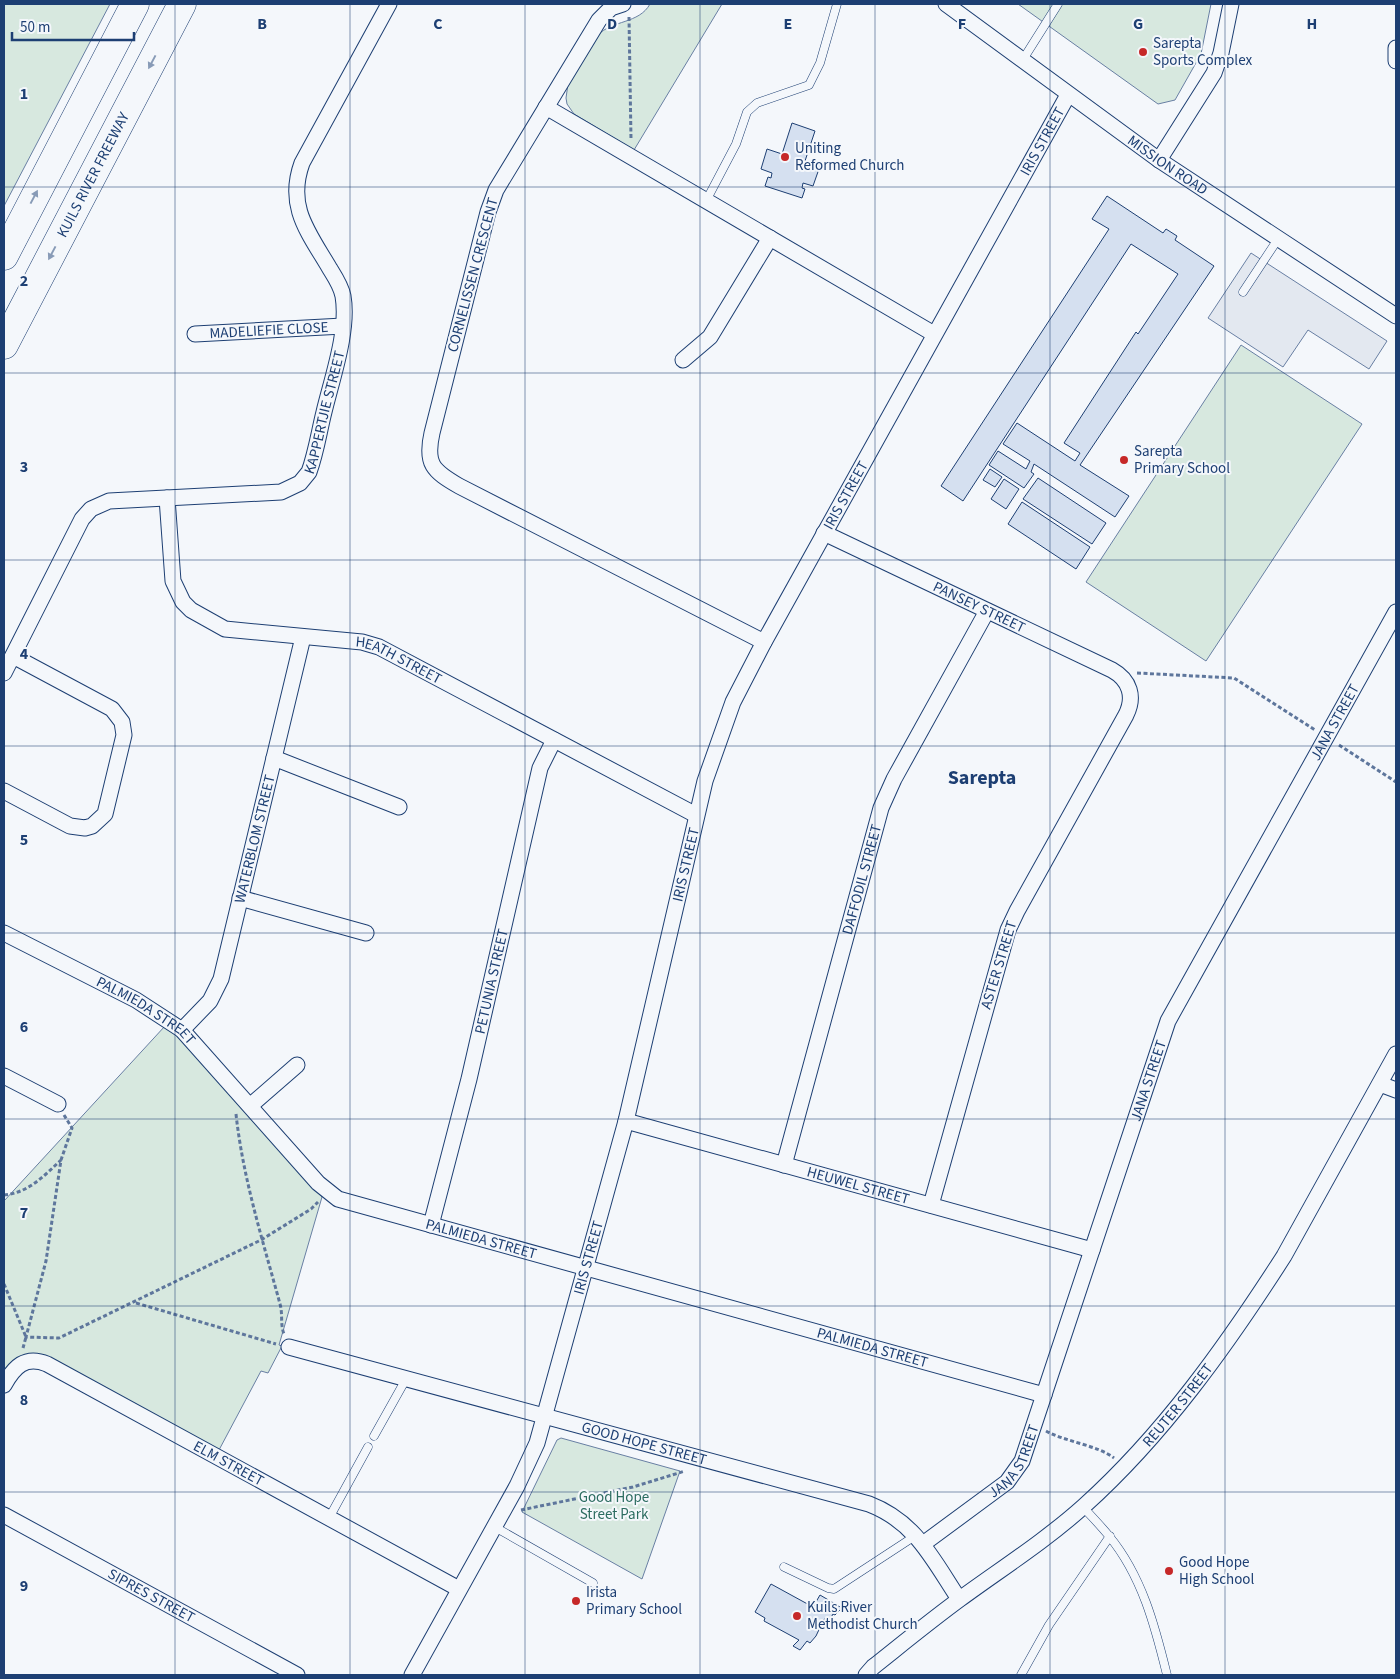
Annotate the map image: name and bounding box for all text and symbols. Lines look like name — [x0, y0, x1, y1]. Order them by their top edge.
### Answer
scale bar — [12, 10, 135, 42]
text: B — [257, 13, 267, 35]
text: C — [433, 13, 443, 35]
text: D — [607, 13, 617, 35]
text: E — [784, 13, 792, 35]
text: F — [958, 13, 966, 35]
text: G — [1133, 13, 1143, 35]
text: H — [1307, 13, 1317, 35]
text: 50 m — [20, 17, 50, 38]
place label: Sarepta Sports Complex — [1153, 33, 1252, 71]
marker: Sarepta Sports Complex — [1137, 46, 1149, 58]
one-way arrow — [147, 56, 156, 69]
text: 1 — [20, 83, 28, 105]
street label: IRIS STREET — [1015, 103, 1070, 179]
street label: KUILS RIVER FREEWAY — [51, 108, 135, 241]
street label: MISSION ROAD — [1123, 130, 1212, 200]
place label: Uniting Reformed Church — [795, 138, 905, 176]
marker: Uniting Reformed Church — [779, 151, 791, 163]
one-way arrow — [30, 190, 38, 204]
street label: CORNELISSEN CRESCENT — [442, 195, 504, 355]
one-way arrow — [48, 246, 56, 260]
text: 2 — [20, 270, 28, 292]
street label: MADELIEFIE CLOSE — [209, 316, 329, 344]
street label: KAPPERTJIE STREET — [299, 349, 350, 477]
place label: Sarepta Primary School — [1134, 441, 1230, 479]
marker: Sarepta Primary School — [1118, 454, 1130, 466]
text: 3 — [20, 456, 28, 478]
street label: IRIS STREET — [818, 457, 873, 533]
street label: PANSEY STREET — [930, 576, 1029, 638]
street label: HEATH STREET — [355, 631, 446, 689]
text: 4 — [20, 643, 29, 665]
street label: JANA STREET — [1305, 680, 1364, 764]
district label: Sarepta — [948, 764, 1016, 792]
street label: WATERBLOM STREET — [229, 773, 280, 905]
street label: DAFFODIL STREET — [837, 822, 887, 937]
street label: IRIS STREET — [667, 825, 704, 904]
text: 5 — [20, 829, 28, 851]
street label: ASTER STREET — [976, 918, 1022, 1012]
street label: PETUNIA STREET — [469, 927, 513, 1036]
street label: PALMIEDA STREET — [93, 971, 201, 1049]
text: 6 — [20, 1016, 28, 1038]
street label: JANA STREET — [1125, 1037, 1171, 1124]
street label: HEUWEL STREET — [805, 1161, 912, 1209]
text: 7 — [20, 1202, 28, 1224]
street label: PALMIEDA STREET — [423, 1213, 539, 1264]
street label: IRIS STREET — [568, 1218, 608, 1297]
street label: PALMIEDA STREET — [815, 1322, 930, 1373]
street label: REUTER STREET — [1137, 1359, 1218, 1451]
text: 8 — [20, 1389, 28, 1411]
street label: GOOD HOPE STREET — [579, 1416, 709, 1470]
street label: JANA STREET — [984, 1422, 1044, 1503]
street label: ELM STREET — [190, 1435, 268, 1491]
park label: Good Hope Street Park — [579, 1487, 649, 1525]
place label: Good Hope High School — [1179, 1552, 1254, 1590]
street label: SIPRES STREET — [104, 1563, 199, 1628]
marker: Good Hope High School — [1163, 1565, 1175, 1577]
text: 9 — [20, 1575, 28, 1597]
place label: Irista Primary School — [586, 1582, 682, 1620]
marker: Irista Primary School — [570, 1595, 582, 1607]
place label: Kuils River Methodist Church — [807, 1597, 918, 1635]
marker: Kuils River Methodist Church — [791, 1610, 803, 1622]

